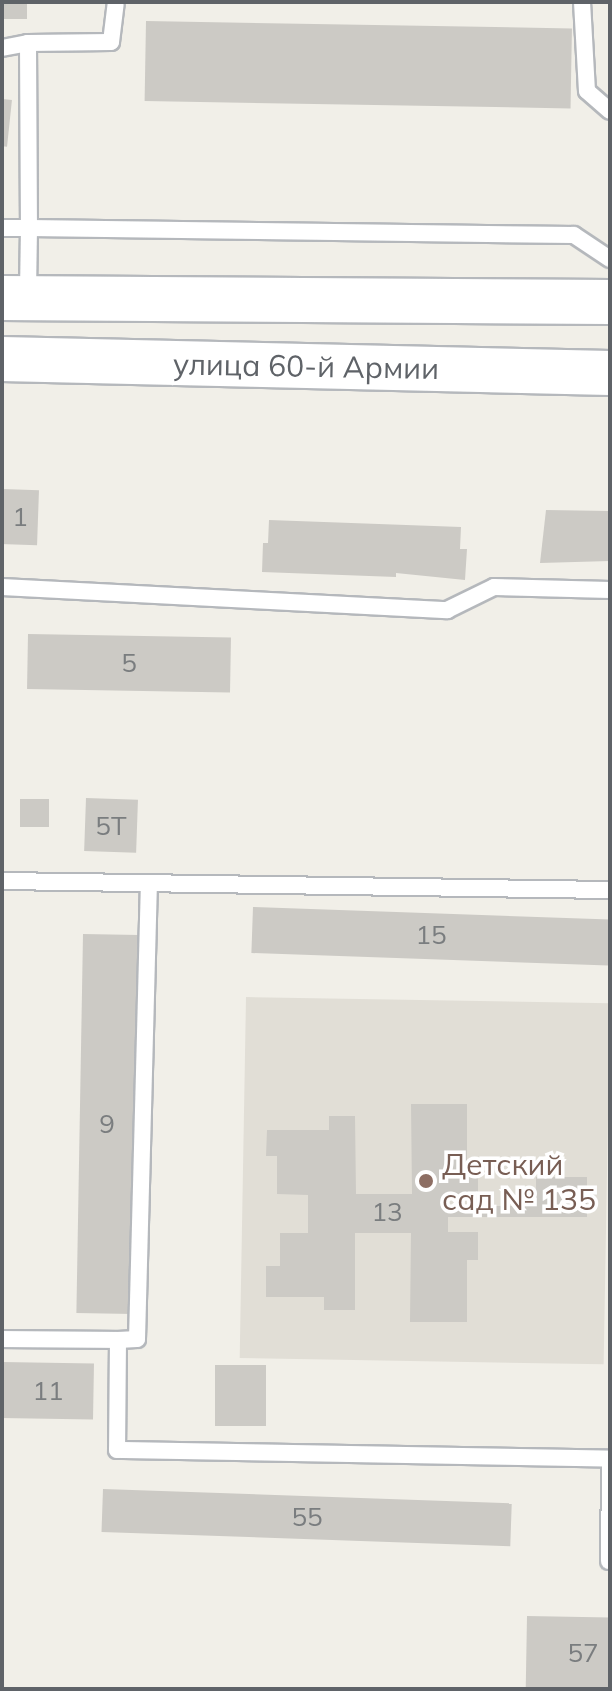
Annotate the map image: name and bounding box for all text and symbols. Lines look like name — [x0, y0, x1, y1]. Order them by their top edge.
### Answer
street label: улица 60-й Армии — [173, 346, 439, 386]
house number: 1 — [12, 501, 28, 533]
house number: 5 — [121, 647, 137, 679]
house number: 5Т — [95, 810, 127, 842]
house number: 15 — [415, 919, 447, 951]
house number: 9 — [99, 1108, 115, 1140]
place label: Детский сад № 135 — [442, 1146, 596, 1216]
marker: Детский сад № 135 — [417, 1172, 435, 1190]
house number: 13 — [371, 1196, 403, 1228]
house number: 11 — [32, 1375, 64, 1407]
house number: 55 — [291, 1501, 323, 1533]
house number: 57 — [567, 1637, 599, 1669]

